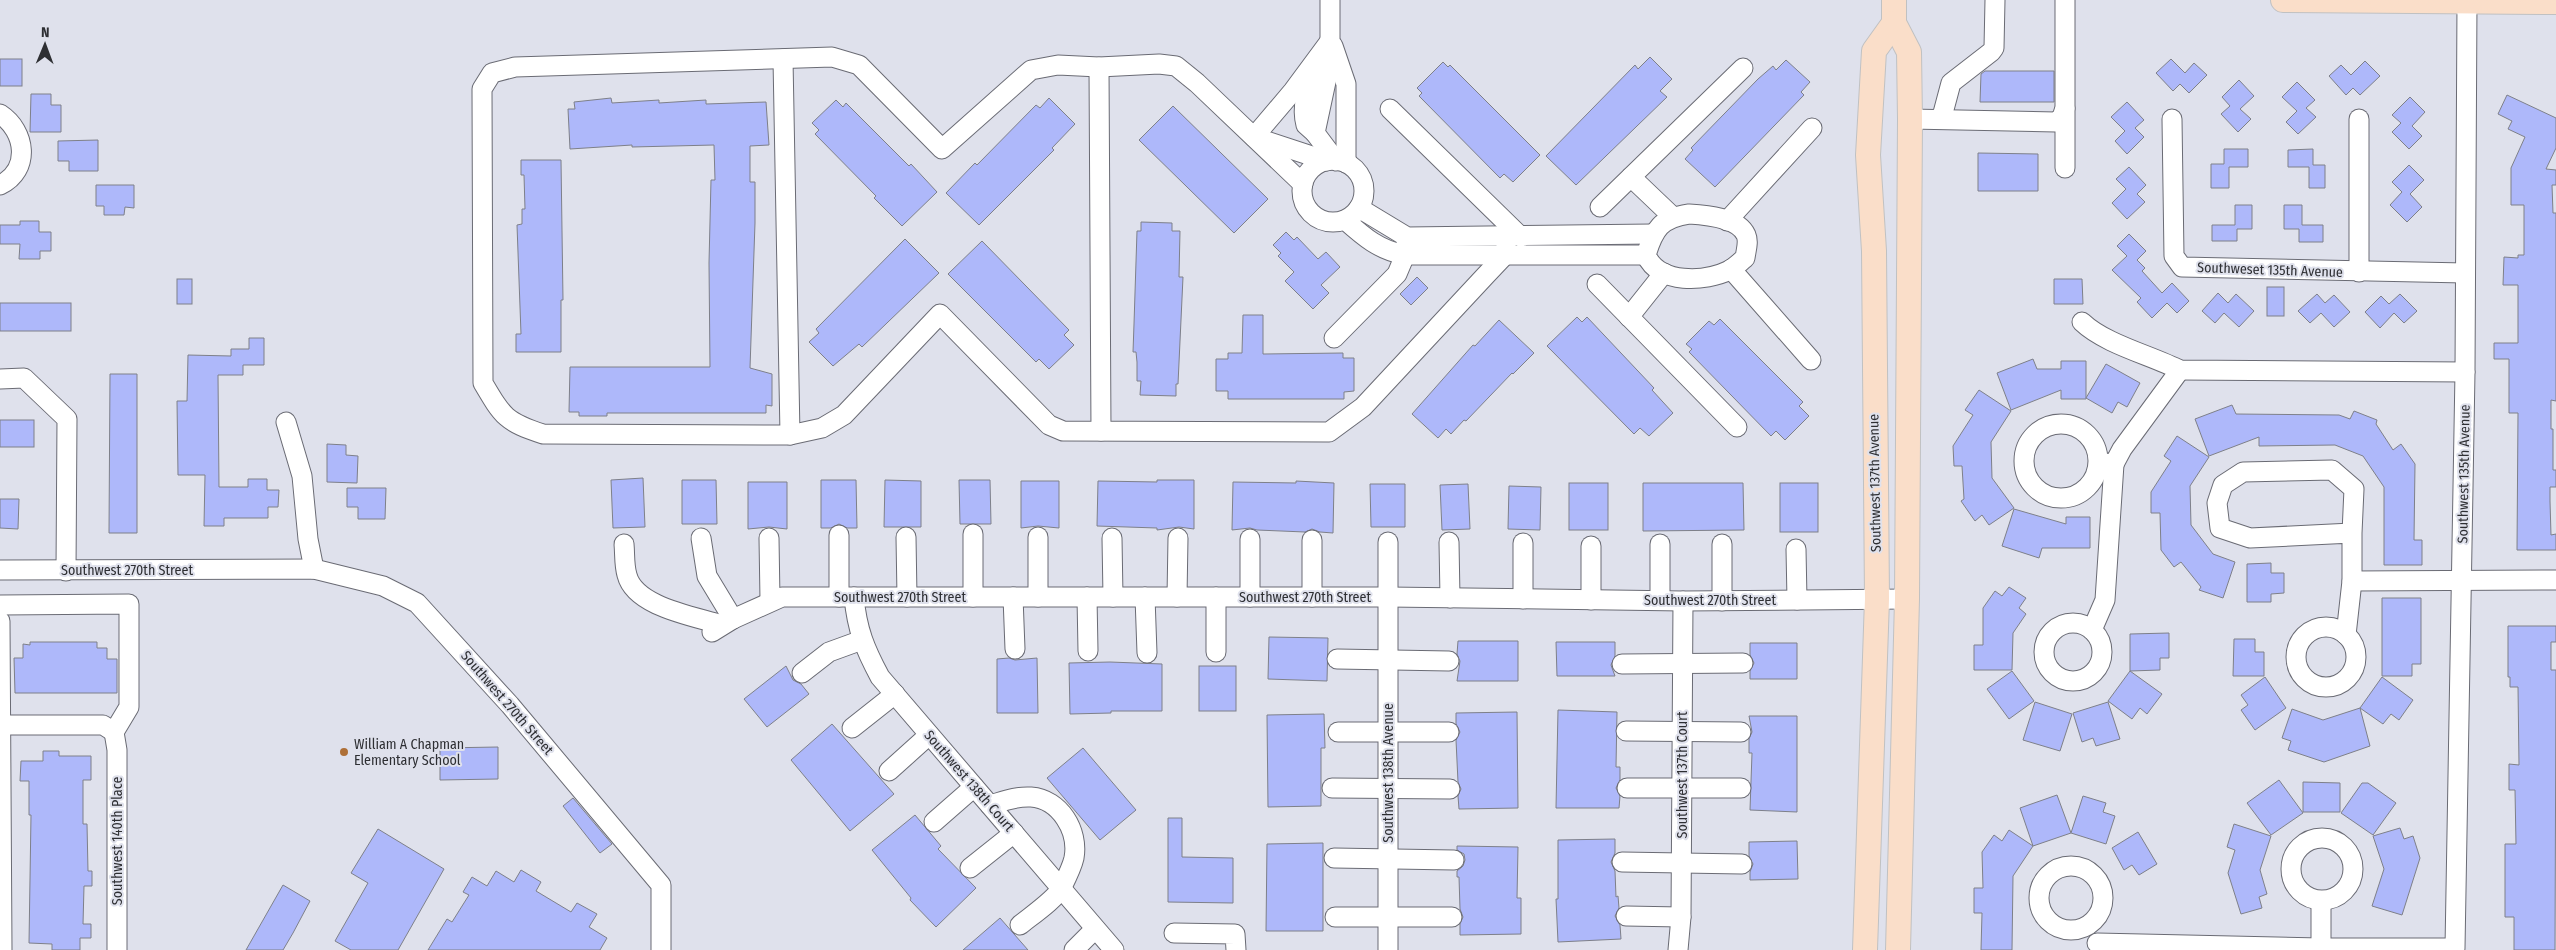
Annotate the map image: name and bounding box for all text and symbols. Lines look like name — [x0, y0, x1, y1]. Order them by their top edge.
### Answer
north arrow — [20, 20, 70, 70]
text: N — [41, 24, 50, 41]
street label: Southweset 135th Avenue — [2197, 259, 2343, 281]
street label: Southwest 135th Avenue — [2454, 404, 2474, 544]
street label: Southwest 137th Avenue — [1865, 414, 1885, 552]
street label: Southwest 270th Street — [61, 562, 193, 579]
street label: Southwest 270th Street — [834, 589, 966, 606]
street label: Southwest 270th Street — [1239, 589, 1371, 606]
street label: Southwest 270th Street — [1644, 592, 1776, 609]
street label: Southwest 270th Street — [457, 648, 557, 759]
street label: Southwest 138th Avenue — [1380, 703, 1397, 843]
street label: Southwest 137th Court — [1674, 711, 1691, 839]
street label: Southwest 138th Court — [920, 727, 1018, 835]
place label: William A Chapman Elementary School — [354, 736, 464, 769]
marker: William A Chapman Elementary School — [338, 746, 350, 758]
street label: Southwest 140th Place — [109, 777, 126, 905]

